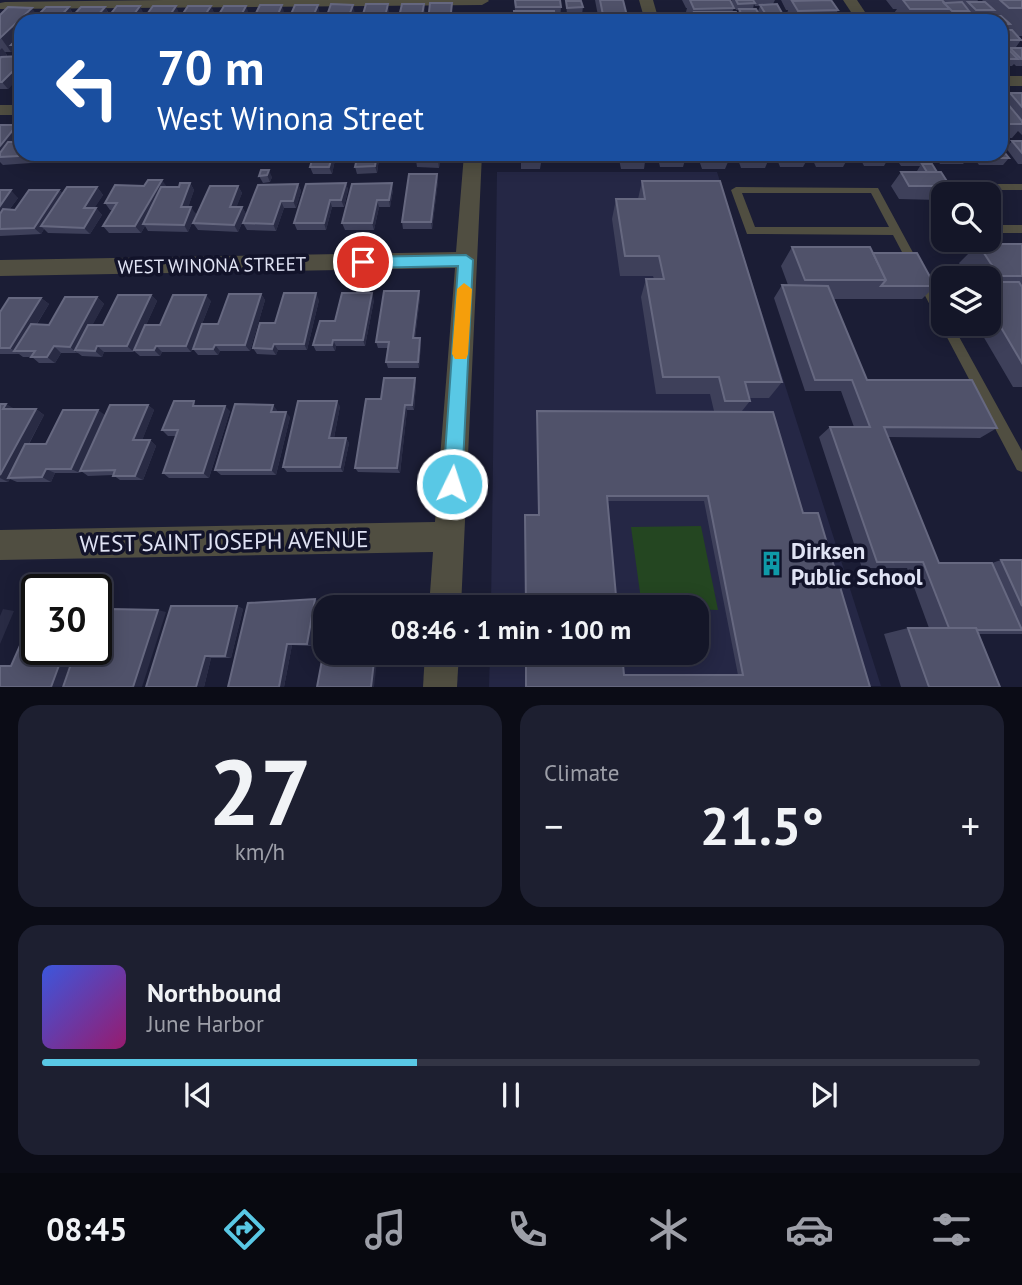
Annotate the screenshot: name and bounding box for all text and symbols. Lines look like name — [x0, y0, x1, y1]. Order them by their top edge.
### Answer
text: 70 m — [157, 35, 264, 99]
icon: left — [42, 42, 133, 133]
text: West Winona Street — [157, 97, 424, 139]
map controls — [931, 182, 1001, 336]
button: search — [931, 182, 1001, 252]
pin — [333, 232, 393, 292]
icon: arrive — [344, 243, 382, 281]
street label: WEST WINONA STREET — [118, 251, 307, 279]
button: layers — [931, 266, 1001, 336]
position arrow — [415, 447, 489, 521]
street label: WEST SAINT JOSEPH AVENUE — [79, 524, 369, 558]
place label: Dirksen Public School — [791, 536, 923, 591]
building icon: Dirksen Public School — [757, 549, 785, 577]
speed limit sign: 30 — [21, 574, 112, 665]
text: 08:46 · 1 min · 100 m — [391, 613, 631, 646]
text: 27 — [208, 732, 312, 850]
text: Climate — [544, 758, 619, 787]
text: 21.5° — [700, 792, 824, 859]
text: − — [544, 801, 563, 850]
text: + — [961, 801, 980, 850]
text: km/h — [235, 837, 285, 866]
text: Northbound — [147, 976, 281, 1009]
text: June Harbor — [147, 1009, 264, 1038]
icon: previous — [179, 1076, 217, 1114]
icon: pause — [492, 1076, 530, 1114]
icon: next — [805, 1076, 843, 1114]
icon: directions — [220, 1205, 269, 1254]
icon: music — [361, 1205, 410, 1254]
icon: phone — [503, 1205, 552, 1254]
icon: climate — [644, 1205, 693, 1254]
icon: car — [785, 1205, 834, 1254]
icon: filters — [927, 1205, 976, 1254]
text: 08:45 — [46, 1208, 127, 1250]

